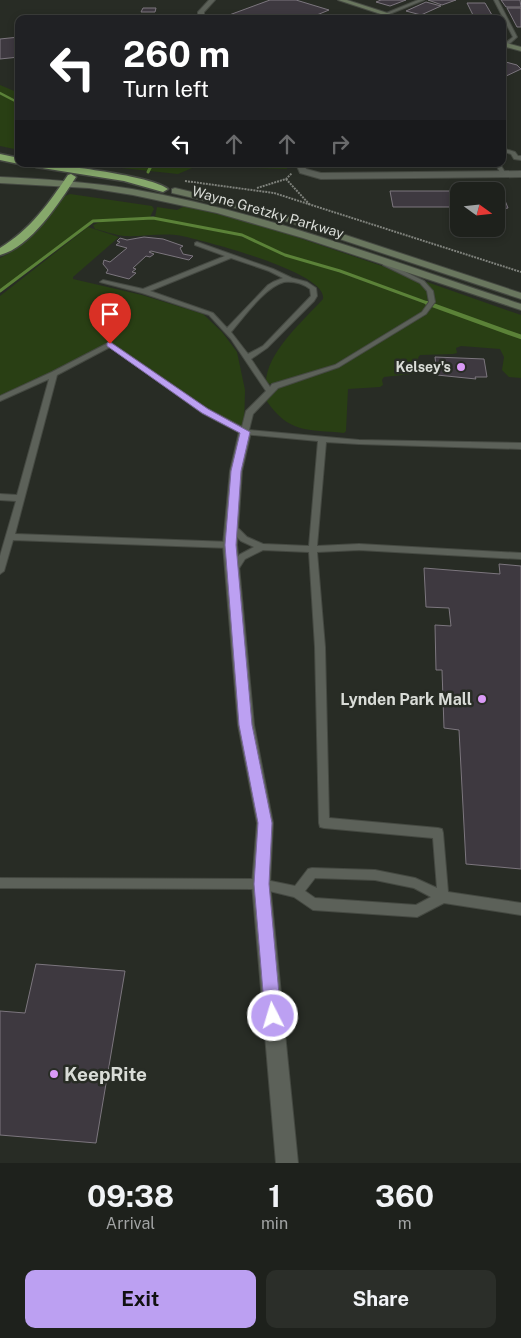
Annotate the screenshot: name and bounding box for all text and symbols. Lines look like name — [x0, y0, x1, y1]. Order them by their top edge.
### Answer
text: 260 m — [123, 34, 230, 75]
icon: left — [40, 35, 105, 100]
text: Turn left — [123, 76, 209, 102]
icon: left — [167, 130, 195, 158]
icon: ahead — [220, 130, 248, 158]
icon: ahead — [273, 130, 301, 158]
icon: right — [326, 130, 354, 158]
north arrow — [450, 182, 505, 238]
map controls — [450, 182, 505, 237]
street label: Wayne Gretzky Parkway — [190, 183, 346, 241]
pin — [89, 293, 131, 344]
icon: arrive — [96, 300, 124, 328]
place label: Kelsey's — [396, 359, 451, 375]
marker: Kelsey's — [455, 361, 467, 373]
place label: Lynden Park Mall — [340, 690, 472, 709]
marker: Lynden Park Mall — [476, 693, 488, 705]
position arrow — [246, 989, 298, 1041]
place label: KeepRite — [64, 1063, 147, 1085]
marker: KeepRite — [48, 1068, 60, 1080]
text: 09:38 — [87, 1178, 174, 1214]
text: 1 — [268, 1178, 281, 1214]
text: 360 — [375, 1178, 434, 1214]
text: Arrival — [106, 1214, 155, 1233]
text: min — [261, 1214, 288, 1233]
text: m — [398, 1214, 411, 1233]
button: Exit — [25, 1270, 256, 1328]
button: Share — [266, 1270, 496, 1328]

